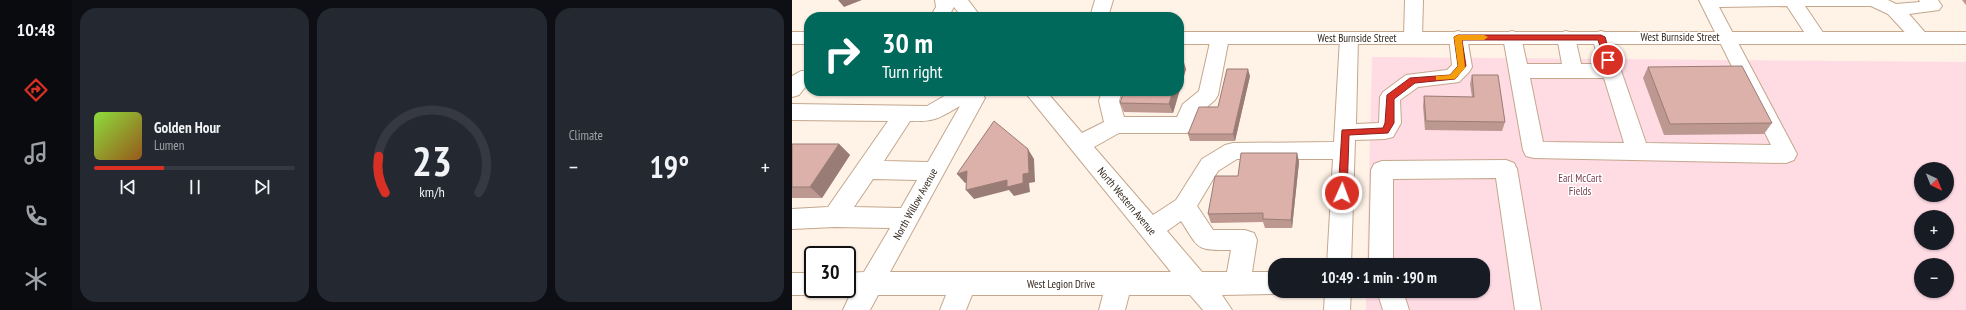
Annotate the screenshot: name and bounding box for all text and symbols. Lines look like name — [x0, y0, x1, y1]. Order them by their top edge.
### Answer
text: 10:48 — [17, 18, 55, 41]
text: 30 m — [882, 24, 933, 61]
icon: right — [816, 28, 868, 80]
street label: West Burnside Street — [1641, 30, 1719, 44]
street label: West Burnside Street — [1318, 31, 1396, 45]
pin — [1591, 43, 1625, 77]
icon: arrive — [1597, 49, 1619, 71]
text: Turn right — [882, 60, 942, 83]
icon: directions — [22, 76, 50, 104]
text: Golden Hour — [154, 118, 221, 137]
text: Climate — [569, 127, 603, 144]
text: 23 — [412, 134, 452, 187]
text: Lumen — [154, 137, 184, 154]
icon: music — [22, 139, 50, 167]
text: 19° — [650, 147, 689, 186]
text: − — [569, 153, 578, 181]
text: + — [761, 153, 770, 181]
north arrow — [1914, 162, 1954, 202]
map controls — [1914, 162, 1954, 298]
street label: North Western Avenue — [1095, 164, 1160, 238]
street label: North Willow Avenue — [890, 165, 941, 242]
park label: Earl McCart Fields — [1558, 171, 1602, 198]
position arrow — [1321, 172, 1363, 214]
icon: previous — [117, 176, 139, 198]
icon: pause — [184, 176, 206, 198]
icon: next — [251, 176, 273, 198]
text: km/h — [419, 182, 445, 201]
icon: phone — [22, 202, 50, 230]
button: + — [1914, 210, 1954, 250]
speed limit sign: 30 — [804, 246, 856, 298]
button: − — [1914, 258, 1954, 298]
icon: climate — [22, 265, 50, 293]
text: 10:49 · 1 min · 190 m — [1321, 268, 1437, 287]
street label: West Legion Drive — [1027, 277, 1096, 291]

